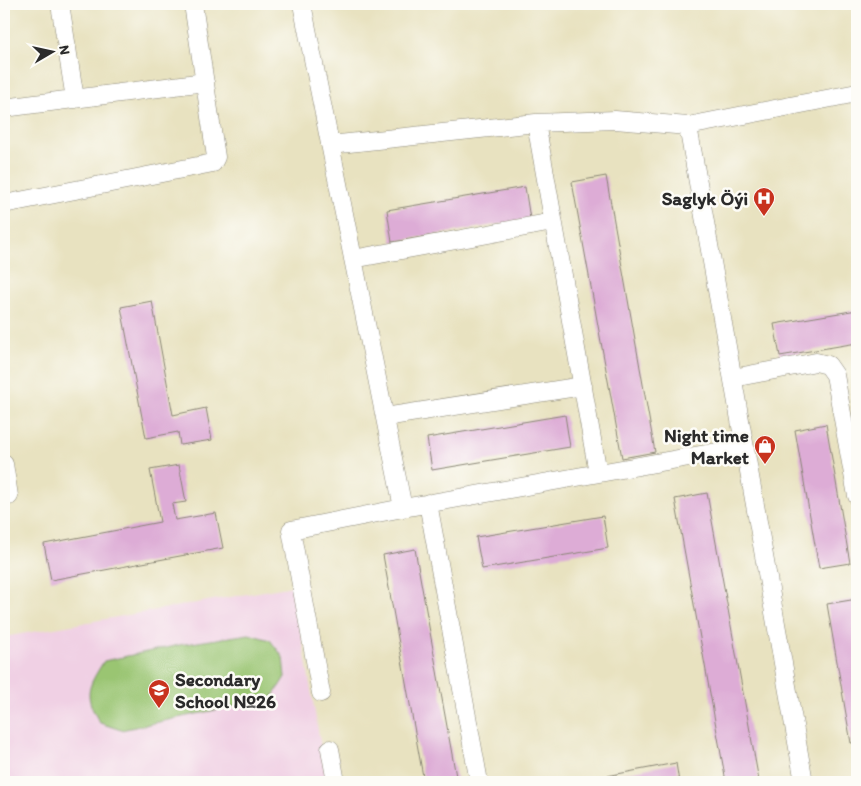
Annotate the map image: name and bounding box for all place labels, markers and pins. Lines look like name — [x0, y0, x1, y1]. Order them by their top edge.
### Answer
hospital icon: Saglyk Öýi — [752, 186, 776, 217]
place label: Saglyk Öýi — [662, 187, 748, 210]
place label: Night time Market — [664, 424, 749, 469]
shop icon: Night time Market — [753, 434, 777, 465]
place label: Secondary School №26 — [175, 668, 276, 713]
school or university icon: Secondary School №26 — [147, 678, 171, 709]

